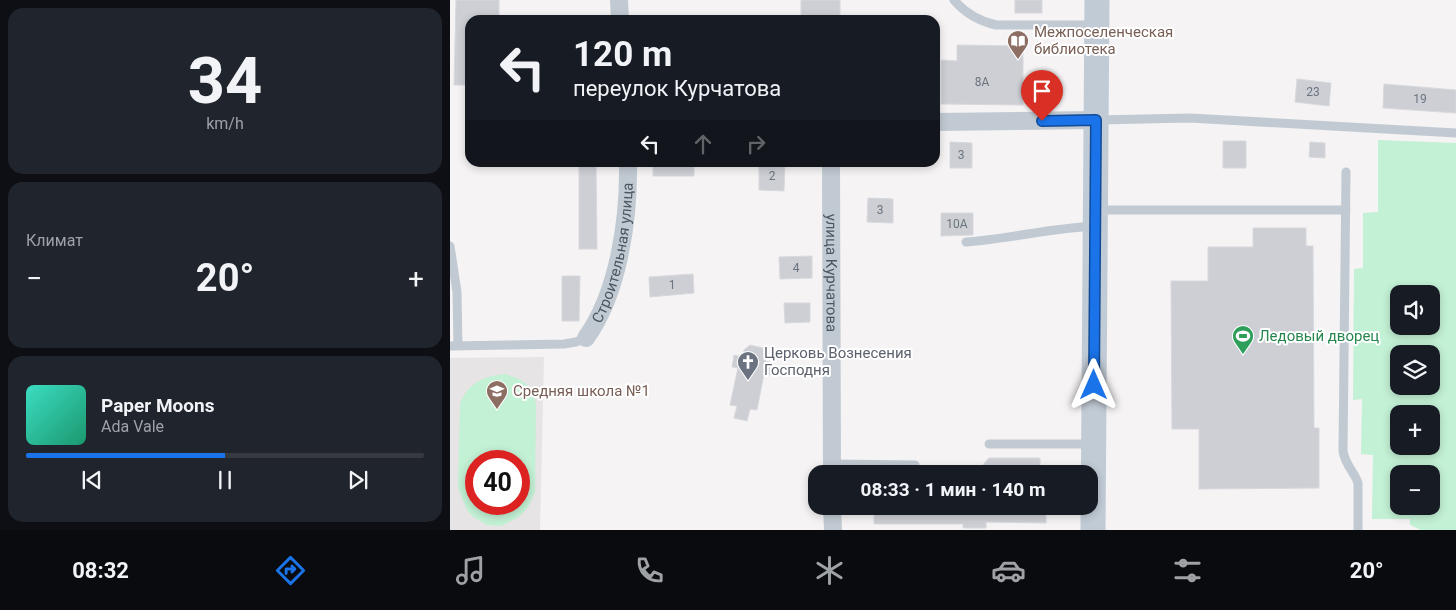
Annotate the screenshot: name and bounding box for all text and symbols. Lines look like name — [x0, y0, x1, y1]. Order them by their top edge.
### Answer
place label: Межпоселенческая библиотека — [1034, 23, 1173, 58]
library icon: Межпоселенческая библиотека — [1006, 29, 1030, 60]
text: 120 m — [573, 34, 672, 75]
icon: left — [490, 35, 555, 100]
text: 34 — [188, 43, 262, 119]
pin — [1021, 70, 1063, 121]
house number: 8А — [975, 75, 989, 89]
text: переулок Курчатова — [573, 76, 781, 101]
icon: arrive — [1028, 77, 1056, 105]
house number: 23 — [1306, 85, 1320, 99]
house number: 19 — [1413, 92, 1427, 106]
text: km/h — [206, 114, 244, 133]
icon: left — [636, 130, 664, 158]
icon: ahead — [689, 130, 717, 158]
icon: right — [742, 130, 770, 158]
house number: 3 — [958, 148, 964, 162]
house number: 2 — [769, 169, 776, 183]
street label: Строительная улица — [588, 182, 637, 326]
house number: 3 — [877, 203, 883, 217]
street label: улица Курчатова — [822, 214, 841, 332]
house number: 10А — [946, 217, 968, 231]
text: Климат — [26, 231, 83, 250]
text: 20° — [196, 256, 254, 300]
house number: 4 — [793, 261, 800, 275]
text: − — [26, 262, 42, 295]
text: + — [408, 262, 424, 295]
house number: 1 — [669, 278, 675, 292]
map controls — [1390, 285, 1440, 515]
button: sound — [1390, 285, 1440, 335]
sports icon: Ледовый дворец — [1231, 324, 1255, 355]
place label: Ледовый дворец — [1259, 327, 1379, 345]
place label: Церковь Вознесения Господня — [764, 344, 912, 379]
button: layers — [1390, 345, 1440, 395]
church icon: Церковь Вознесения Господня — [736, 350, 760, 381]
position arrow — [1067, 358, 1119, 410]
school or university icon: Средняя школа №1 — [485, 379, 509, 410]
place label: Средняя школа №1 — [513, 382, 650, 400]
text: Paper Moons — [101, 394, 214, 417]
button: + — [1390, 405, 1440, 455]
text: Ada Vale — [101, 417, 164, 436]
speed limit sign: 40 — [465, 450, 530, 515]
button: − — [1390, 465, 1440, 515]
icon: previous — [78, 466, 106, 494]
icon: pause — [211, 466, 239, 494]
icon: next — [344, 466, 372, 494]
text: 08:33 · 1 мин · 140 m — [861, 478, 1045, 501]
icon: directions — [273, 553, 308, 588]
icon: music — [453, 553, 488, 588]
icon: phone — [632, 553, 667, 588]
icon: climate — [812, 553, 847, 588]
icon: car — [991, 553, 1026, 588]
icon: filters — [1170, 553, 1205, 588]
text: 08:32 — [72, 558, 129, 583]
text: 20° — [1350, 558, 1384, 583]

